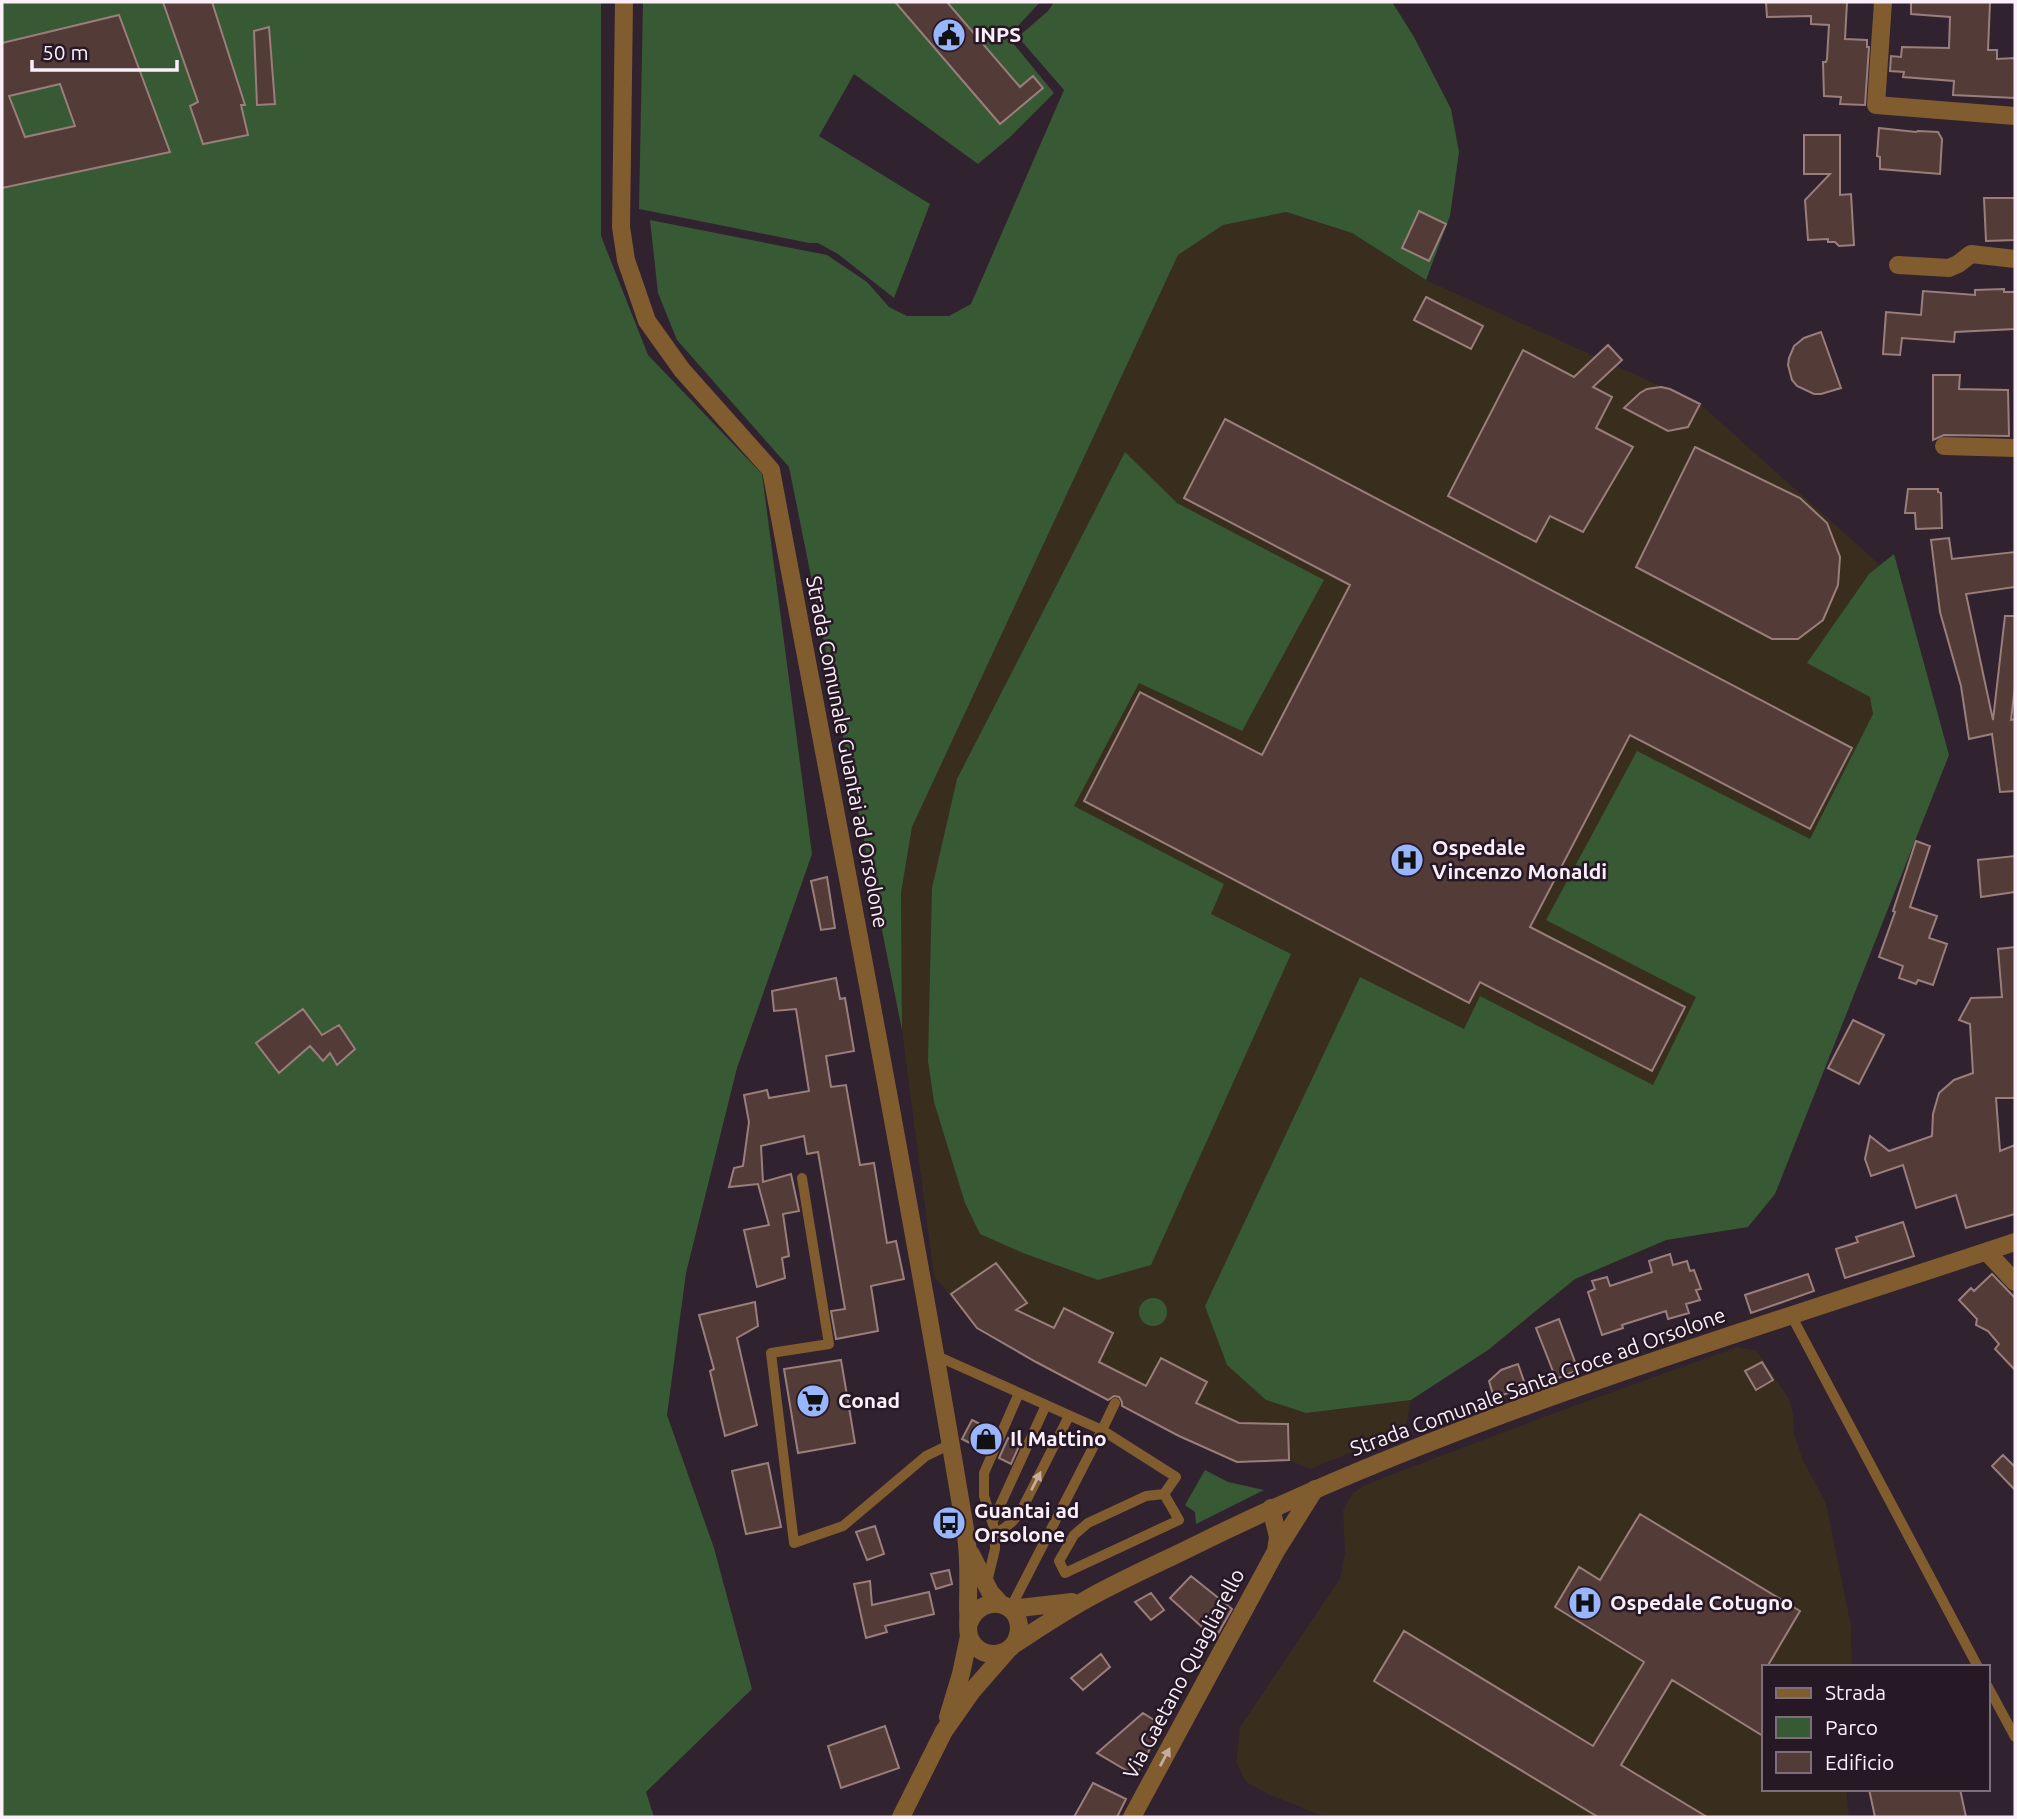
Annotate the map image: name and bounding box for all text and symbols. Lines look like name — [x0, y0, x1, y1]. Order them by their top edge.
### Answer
public building icon: INPS — [930, 16, 968, 54]
place label: INPS — [974, 22, 1021, 46]
scale bar — [32, 28, 177, 72]
text: 50 m — [42, 40, 89, 64]
street label: Strada Comunale Guantai ad Orsolone — [802, 574, 894, 930]
place label: Ospedale Vincenzo Monaldi — [1432, 835, 1607, 883]
hospital icon: Ospedale Vincenzo Monaldi — [1388, 841, 1426, 879]
street label: Strada Comunale Santa Croce ad Orsolone — [1347, 1302, 1729, 1460]
supermarket icon: Conad — [794, 1382, 832, 1420]
place label: Conad — [838, 1388, 900, 1412]
shop icon: Il Mattino — [967, 1420, 1005, 1458]
place label: Il Mattino — [1010, 1426, 1107, 1450]
one-way arrow — [1030, 1471, 1041, 1491]
place label: Guantai ad Orsolone — [974, 1498, 1079, 1546]
bus stop icon: Guantai ad Orsolone — [930, 1504, 968, 1542]
street label: Via Gaetano Quagliarello — [1117, 1564, 1249, 1783]
hospital icon: Ospedale Cotugno — [1566, 1584, 1604, 1622]
place label: Ospedale Cotugno — [1610, 1590, 1793, 1614]
legend — [1762, 1665, 1989, 1791]
text: Strada — [1825, 1680, 1886, 1704]
text: Parco — [1825, 1715, 1878, 1739]
one-way arrow — [1159, 1747, 1171, 1767]
text: Edificio — [1825, 1750, 1894, 1774]

